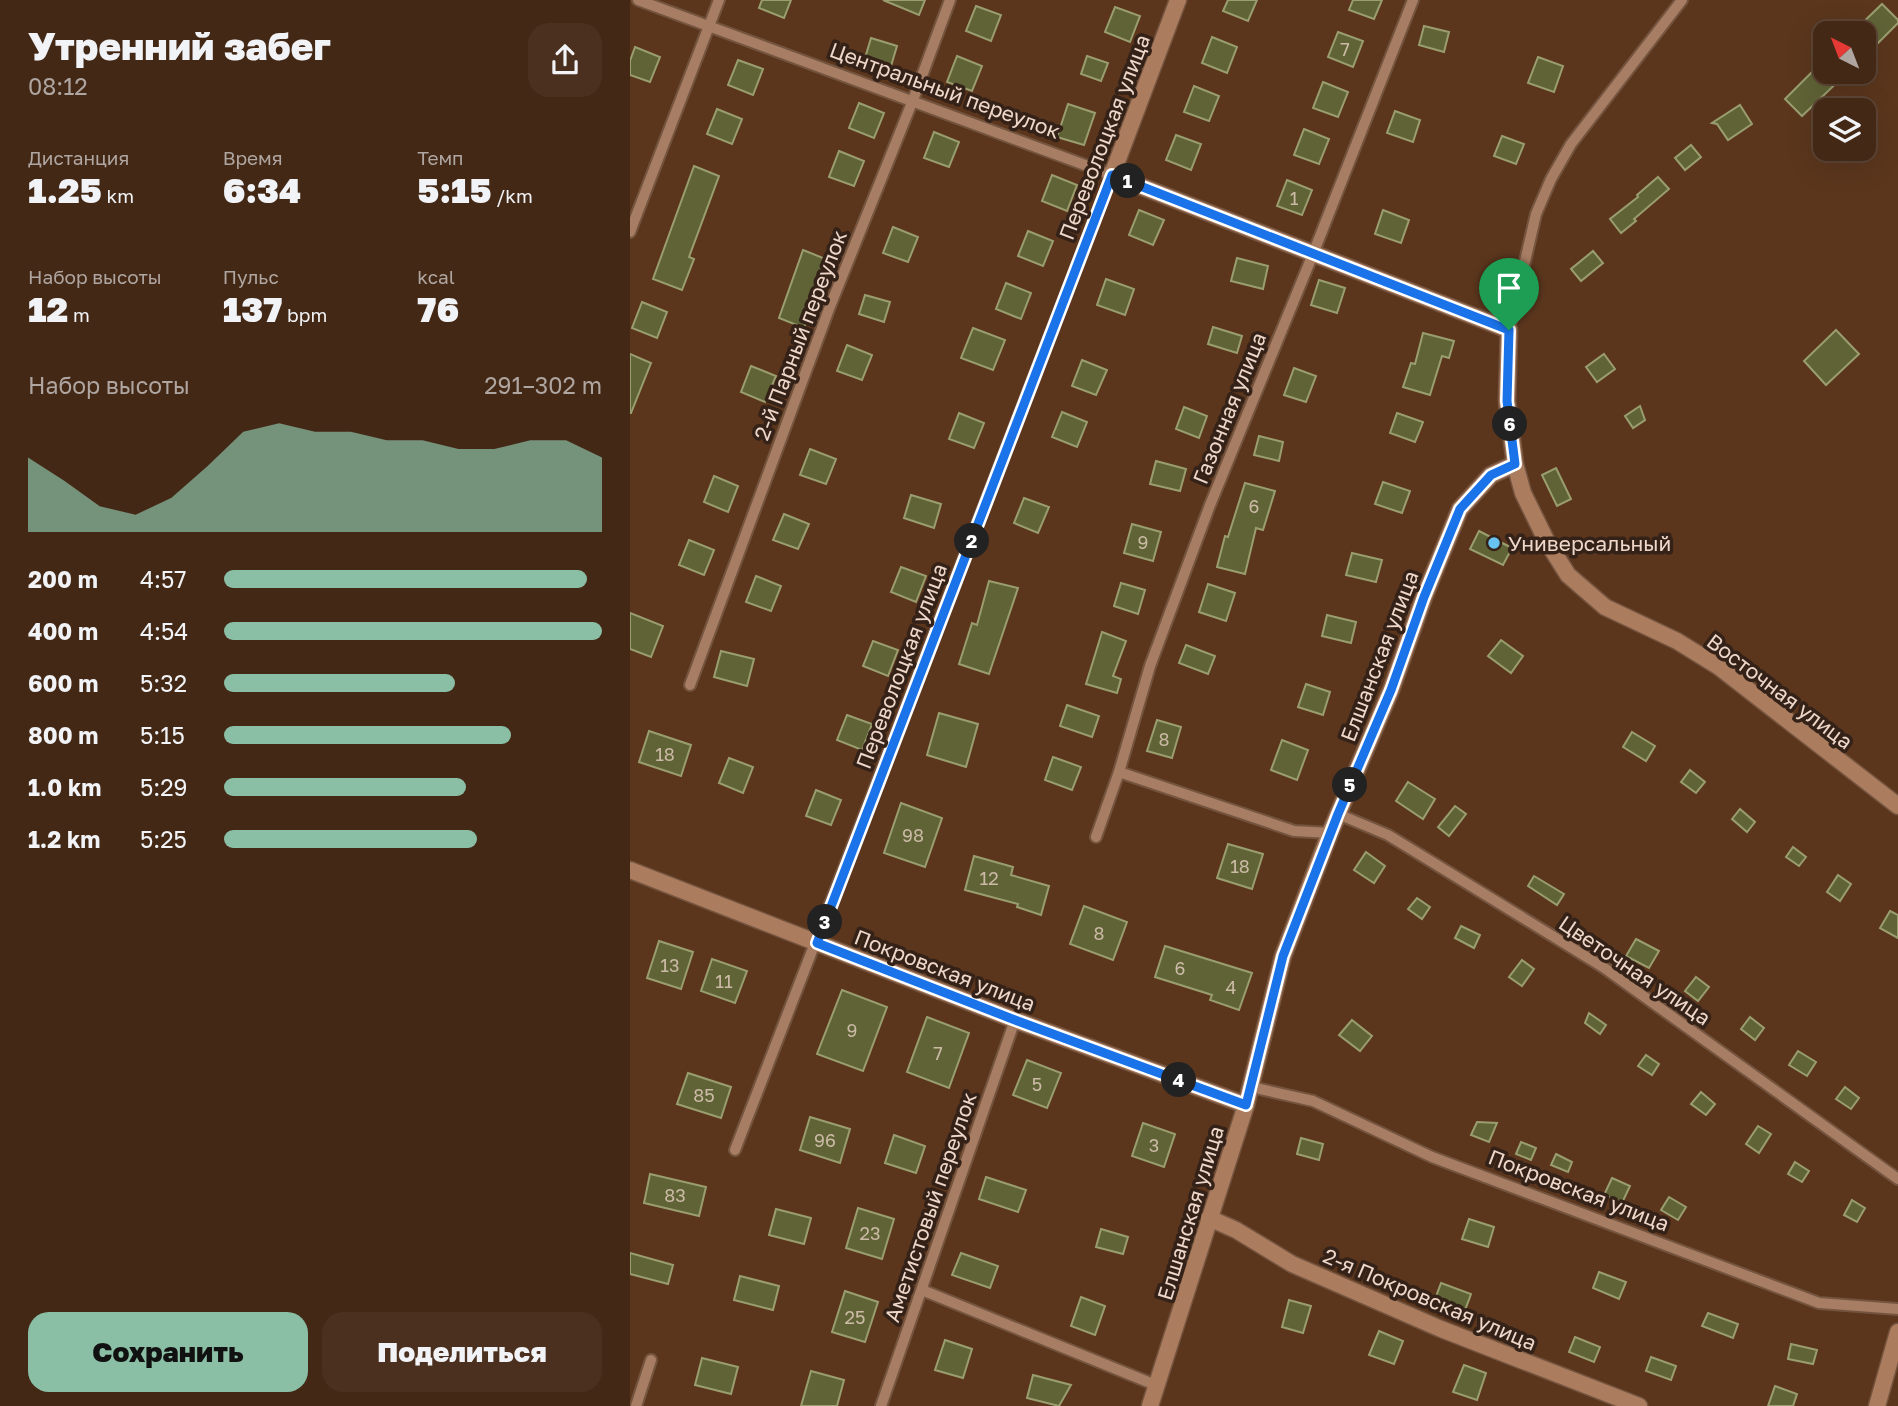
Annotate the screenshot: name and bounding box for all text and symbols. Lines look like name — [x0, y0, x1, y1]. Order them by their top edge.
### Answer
north arrow — [1813, 21, 1876, 84]
map controls — [1813, 21, 1876, 161]
text: Утренний забег — [28, 23, 331, 68]
button: share — [528, 23, 602, 97]
street label: Переволоцкая улица — [1053, 31, 1155, 243]
street label: Центральный переулок — [826, 36, 1064, 144]
house number: 7 — [1340, 38, 1350, 60]
text: 08:12 — [28, 72, 88, 100]
button: layers — [1813, 98, 1876, 161]
text: Дистанция — [28, 146, 129, 169]
text: Время — [223, 146, 283, 169]
text: Темп — [417, 146, 464, 169]
pin: 1 — [1110, 164, 1146, 198]
text: 1.25 — [28, 169, 102, 211]
text: 6:34 — [223, 169, 301, 211]
text: 5:15 — [417, 169, 491, 211]
text: 1 — [1123, 169, 1132, 192]
text: km — [102, 184, 134, 207]
text: /km — [491, 184, 533, 207]
house number: 1 — [1290, 187, 1299, 209]
street label: 2-й Парный переулок — [748, 226, 852, 444]
pin — [1479, 258, 1539, 330]
text: Набор высоты — [28, 265, 162, 288]
text: Пульс — [223, 265, 279, 288]
text: kcal — [417, 265, 455, 288]
icon: arrive — [1490, 269, 1528, 307]
text: 12 — [28, 288, 68, 330]
text: 137 — [223, 288, 282, 330]
text: 76 — [417, 288, 459, 330]
text: m — [68, 303, 90, 326]
text: bpm — [282, 303, 327, 326]
street label: Газонная улица — [1187, 328, 1271, 488]
text: Набор высоты — [28, 371, 190, 399]
text: 291–302 m — [484, 371, 602, 399]
pin: 6 — [1492, 406, 1528, 442]
text: 6 — [1503, 412, 1516, 435]
house number: 6 — [1249, 495, 1259, 517]
pin: 2 — [954, 524, 990, 558]
text: 2 — [966, 529, 977, 552]
place label: Универсальный — [1508, 530, 1671, 556]
house number: 9 — [1138, 531, 1148, 553]
marker: Универсальный — [1486, 535, 1502, 551]
street label: Переволоцкая улица — [850, 560, 952, 772]
text: 200 m — [28, 565, 98, 593]
text: 4:57 — [140, 565, 186, 593]
street label: Елшанская улица — [1334, 567, 1424, 745]
text: 400 m — [28, 617, 98, 645]
text: 4:54 — [140, 617, 188, 645]
street label: Восточная улица — [1702, 628, 1858, 754]
text: 600 m — [28, 669, 98, 697]
text: 5:32 — [140, 669, 187, 697]
text: 800 m — [28, 721, 99, 749]
text: 5:15 — [140, 721, 185, 749]
house number: 8 — [1159, 728, 1169, 750]
house number: 18 — [655, 743, 675, 765]
pin: 5 — [1332, 768, 1368, 802]
text: 1.0 km — [28, 773, 101, 801]
text: 5:29 — [140, 773, 188, 801]
text: 5 — [1344, 773, 1355, 796]
house number: 98 — [902, 824, 924, 846]
text: 1.2 km — [28, 825, 100, 853]
text: 5:25 — [140, 825, 187, 853]
house number: 18 — [1230, 855, 1250, 877]
house number: 12 — [979, 867, 999, 889]
pin: 3 — [808, 904, 842, 940]
text: 3 — [819, 910, 830, 933]
street label: Цветочная улица — [1554, 910, 1716, 1030]
house number: 8 — [1094, 922, 1104, 944]
street label: Покровская улица — [851, 924, 1039, 1016]
house number: 13 — [660, 954, 680, 976]
house number: 6 — [1175, 957, 1185, 979]
house number: 11 — [715, 970, 733, 992]
house number: 4 — [1226, 976, 1237, 998]
house number: 9 — [847, 1019, 857, 1041]
house number: 7 — [933, 1042, 943, 1064]
pin: 4 — [1162, 1062, 1196, 1098]
text: 4 — [1173, 1068, 1184, 1091]
house number: 5 — [1032, 1073, 1042, 1095]
house number: 85 — [693, 1084, 715, 1106]
street label: Аметистовый переулок — [878, 1089, 982, 1325]
street label: Елшанская улица — [1151, 1123, 1229, 1303]
house number: 96 — [814, 1129, 836, 1151]
house number: 3 — [1149, 1134, 1159, 1156]
street label: Покровская улица — [1485, 1144, 1673, 1236]
house number: 83 — [664, 1184, 686, 1206]
house number: 23 — [860, 1222, 880, 1244]
street label: 2-я Покровская улица — [1319, 1242, 1541, 1356]
house number: 25 — [845, 1306, 865, 1328]
button: Сохранить — [28, 1312, 308, 1392]
button: Поделиться — [322, 1312, 602, 1392]

